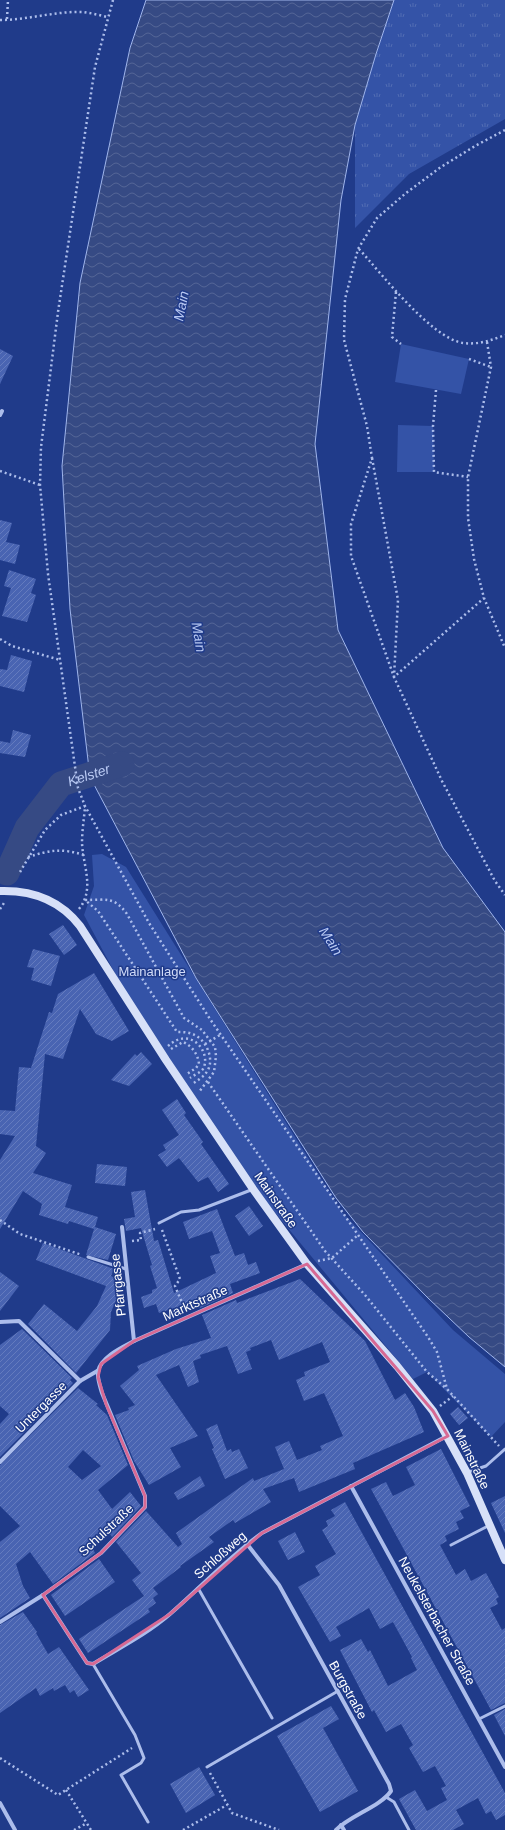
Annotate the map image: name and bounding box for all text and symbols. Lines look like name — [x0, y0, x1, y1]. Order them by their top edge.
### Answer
water label: Main — [170, 289, 192, 322]
water label: Main — [188, 621, 210, 654]
water label: Kelster — [65, 760, 113, 789]
water label: Main — [316, 924, 346, 958]
park label: Mainanlage — [118, 964, 186, 979]
street label: Mainstraße — [251, 1169, 301, 1231]
street label: Pfarrgasse — [107, 1253, 129, 1317]
street label: Marktstraße — [160, 1282, 230, 1324]
street label: Untergasse — [12, 1378, 70, 1436]
street label: Mainstraße — [451, 1426, 493, 1492]
street label: Schulstraße — [76, 1501, 136, 1559]
street label: Schloßweg — [191, 1528, 249, 1582]
street label: Neukelsterbacher Straße — [395, 1554, 479, 1688]
street label: Burgstraße — [326, 1658, 370, 1722]

